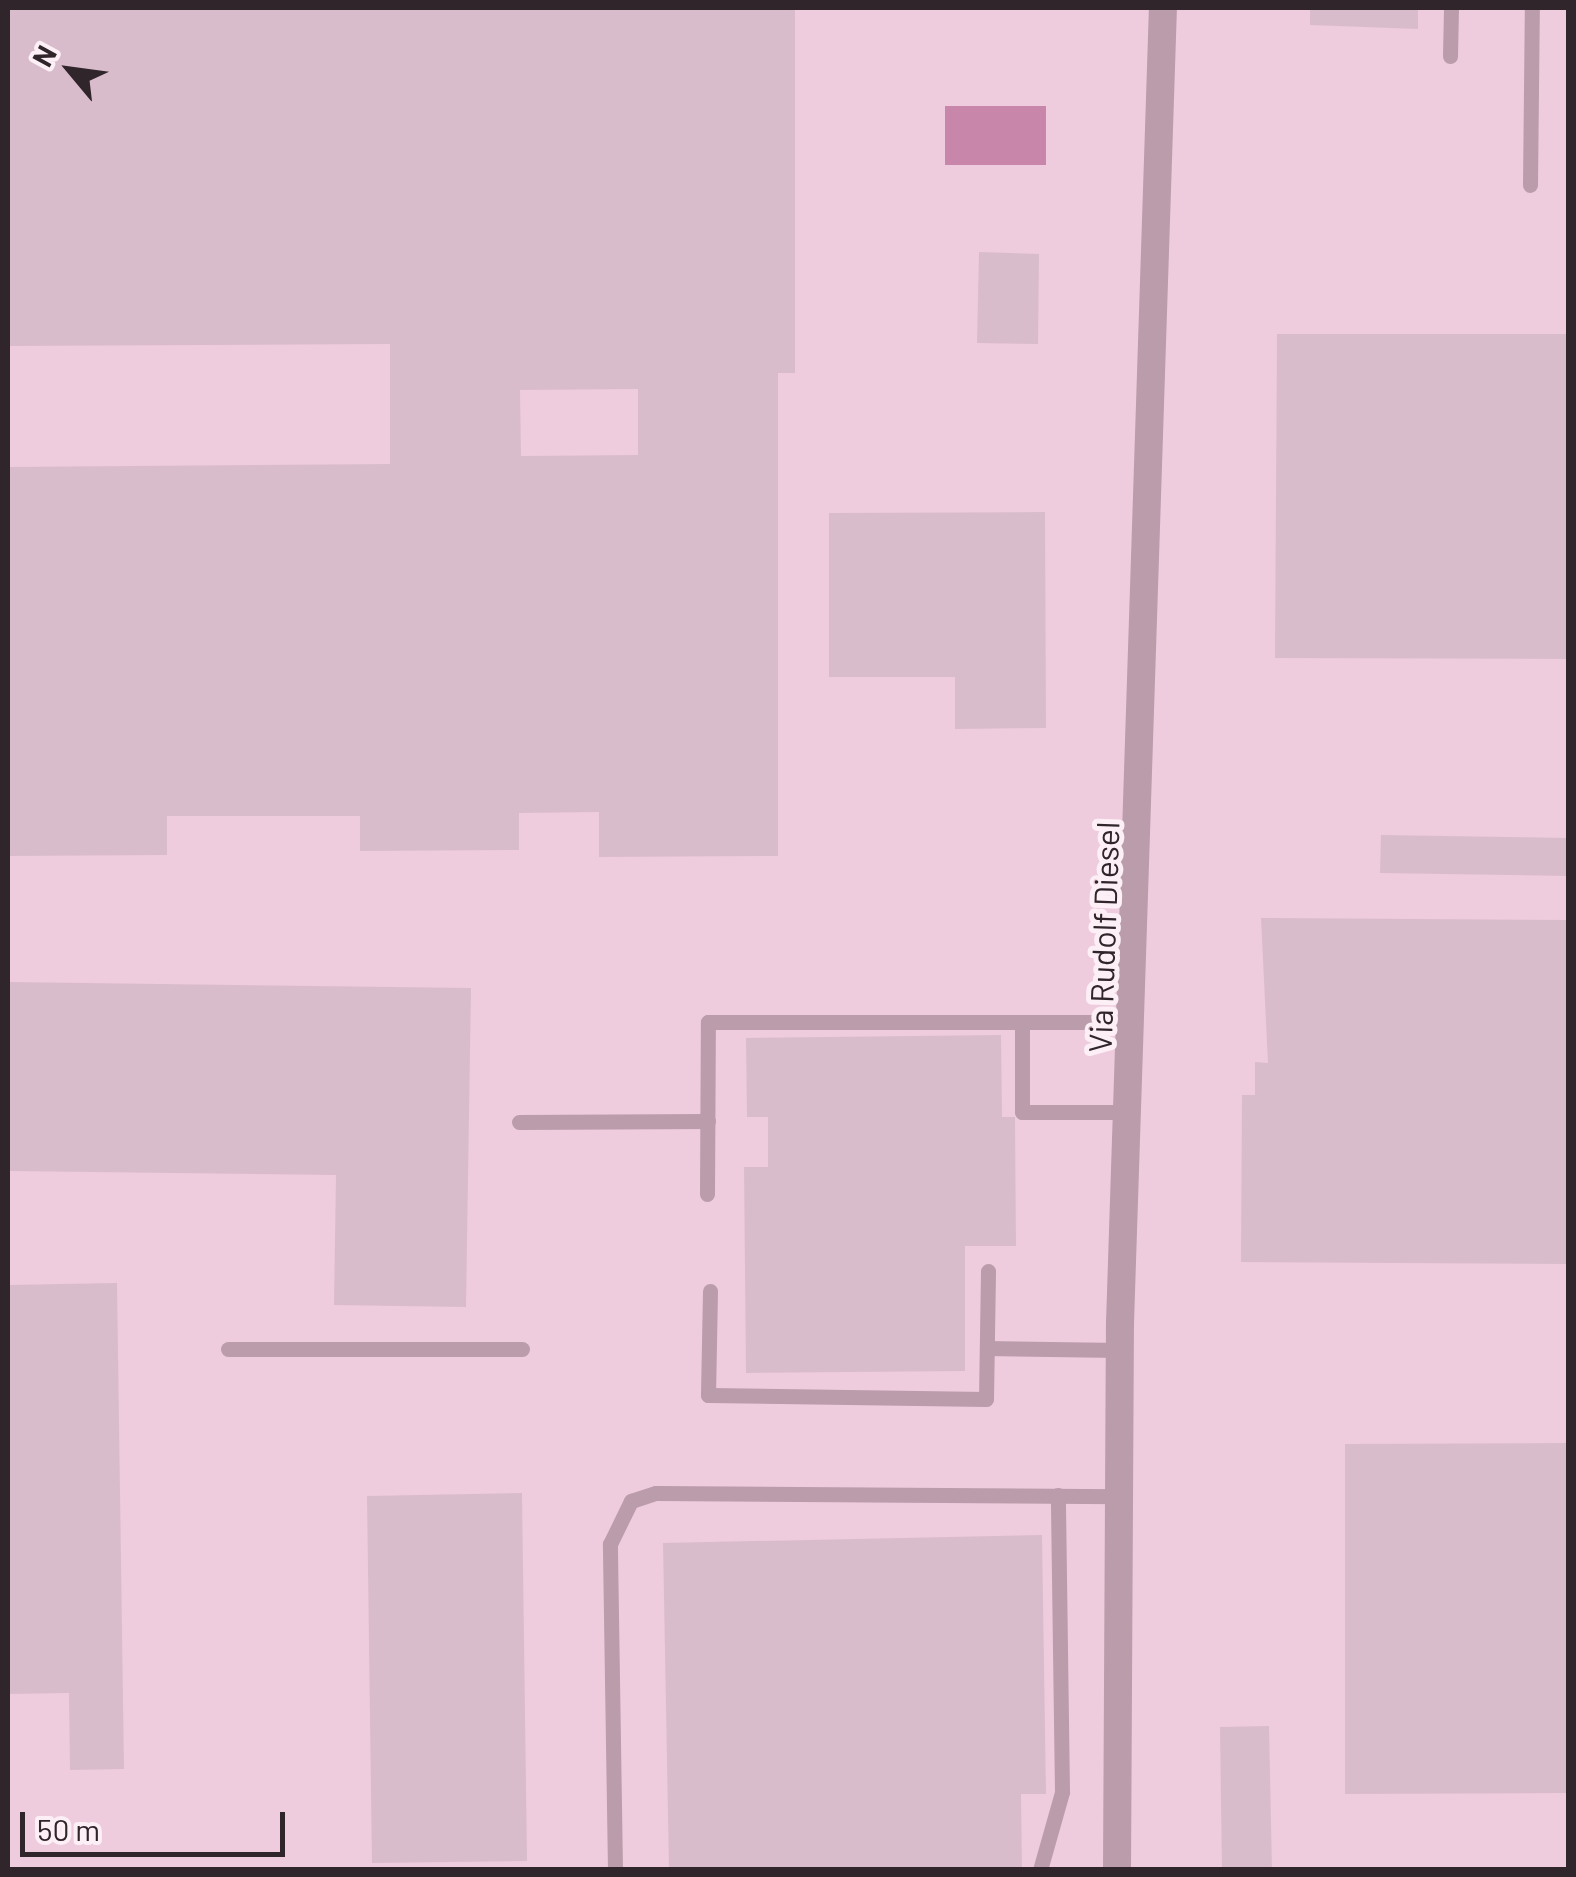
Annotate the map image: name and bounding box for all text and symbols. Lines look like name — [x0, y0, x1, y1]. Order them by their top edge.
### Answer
north arrow — [20, 20, 120, 120]
text: N — [24, 39, 63, 72]
street label: Via Rudolf Diesel — [1080, 821, 1126, 1053]
scale bar — [25, 1792, 290, 1854]
text: 50 m — [37, 1811, 100, 1847]

